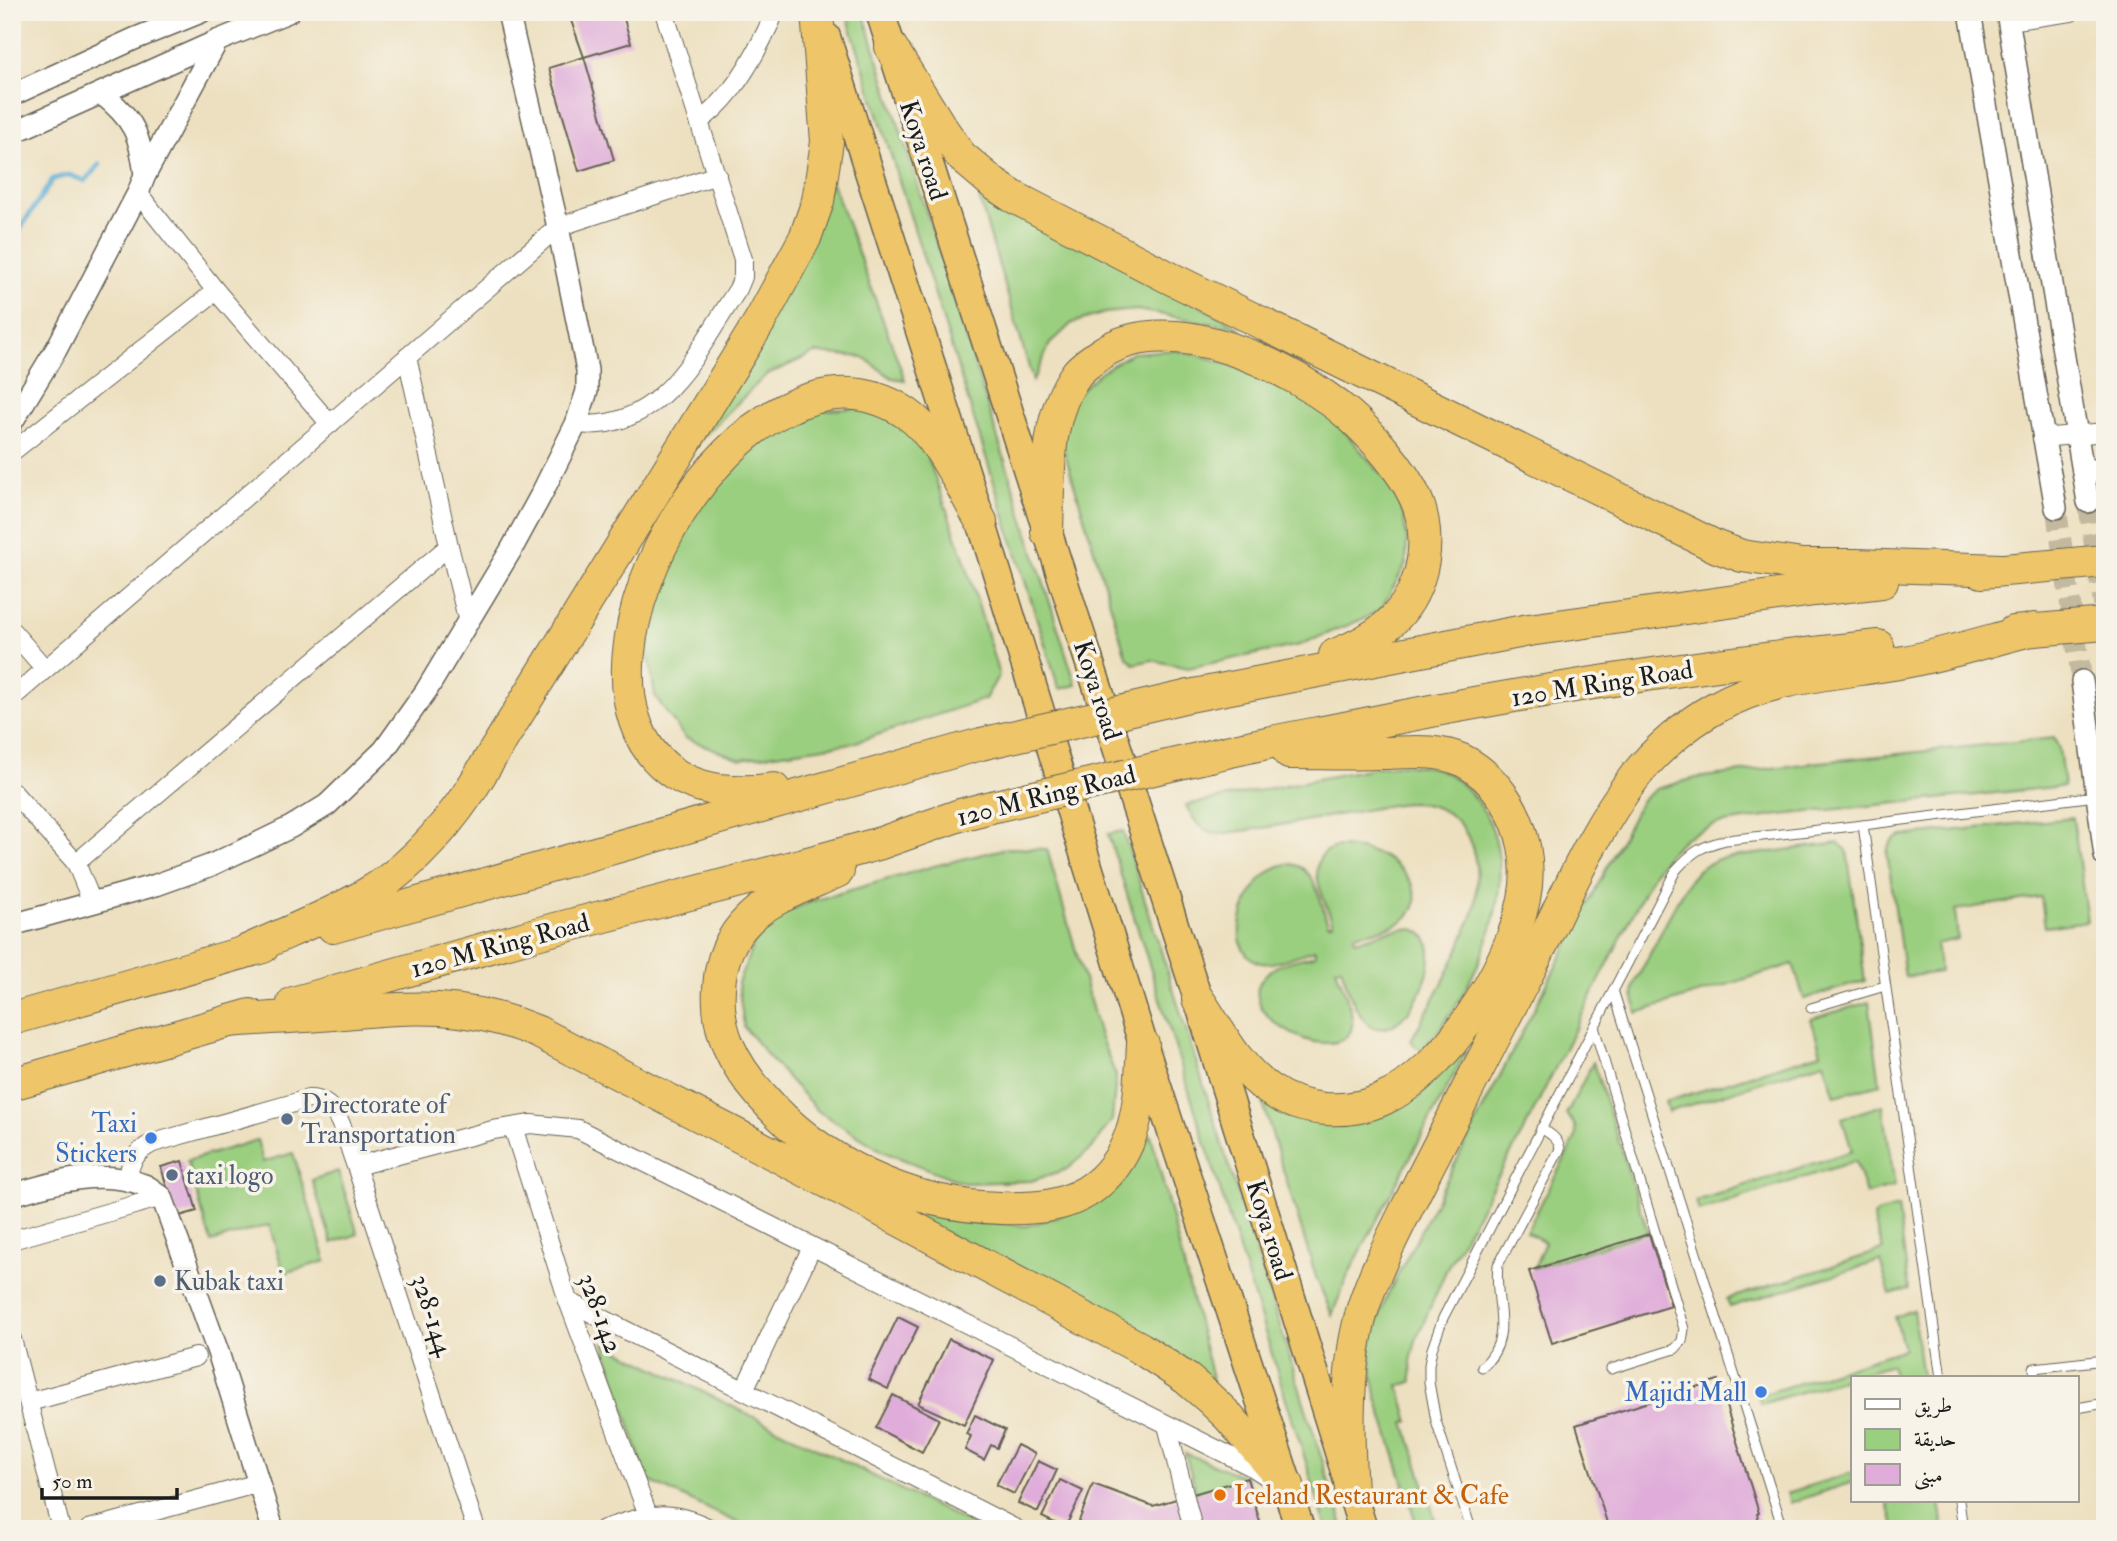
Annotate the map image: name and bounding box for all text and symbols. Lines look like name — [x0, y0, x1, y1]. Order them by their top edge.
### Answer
street label: Koya road — [892, 96, 954, 205]
street label: Koya road — [1066, 636, 1128, 745]
street label: 120 M Ring Road — [1509, 654, 1695, 714]
street label: 120 M Ring Road — [953, 758, 1139, 834]
street label: 120 M Ring Road — [408, 907, 593, 985]
place label: Directorate of Transportation — [301, 1089, 456, 1152]
place label: Taxi Stickers — [55, 1108, 137, 1170]
marker: Directorate of Transportation — [279, 1111, 295, 1127]
marker: Taxi Stickers — [143, 1130, 159, 1146]
place label: taxi logo — [186, 1160, 273, 1192]
marker: taxi logo — [164, 1167, 180, 1183]
street label: Koya road — [1239, 1176, 1299, 1285]
place label: Kubak taxi — [174, 1266, 284, 1298]
street label: 328-142 — [571, 1269, 629, 1358]
street label: 328-144 — [404, 1271, 460, 1361]
marker: Kubak taxi — [152, 1273, 168, 1289]
legend — [1851, 1376, 2078, 1502]
place label: Majidi Mall — [1624, 1377, 1747, 1409]
marker: Majidi Mall — [1753, 1384, 1769, 1400]
text: طريق — [1914, 1392, 1952, 1419]
text: حديقة — [1914, 1426, 1957, 1453]
scale bar — [42, 1457, 177, 1501]
text: مبنى — [1914, 1462, 1943, 1490]
text: 50 m — [52, 1468, 93, 1495]
place label: Iceland Restaurant & Cafe — [1234, 1480, 1509, 1512]
marker: Iceland Restaurant & Cafe — [1212, 1487, 1228, 1503]

